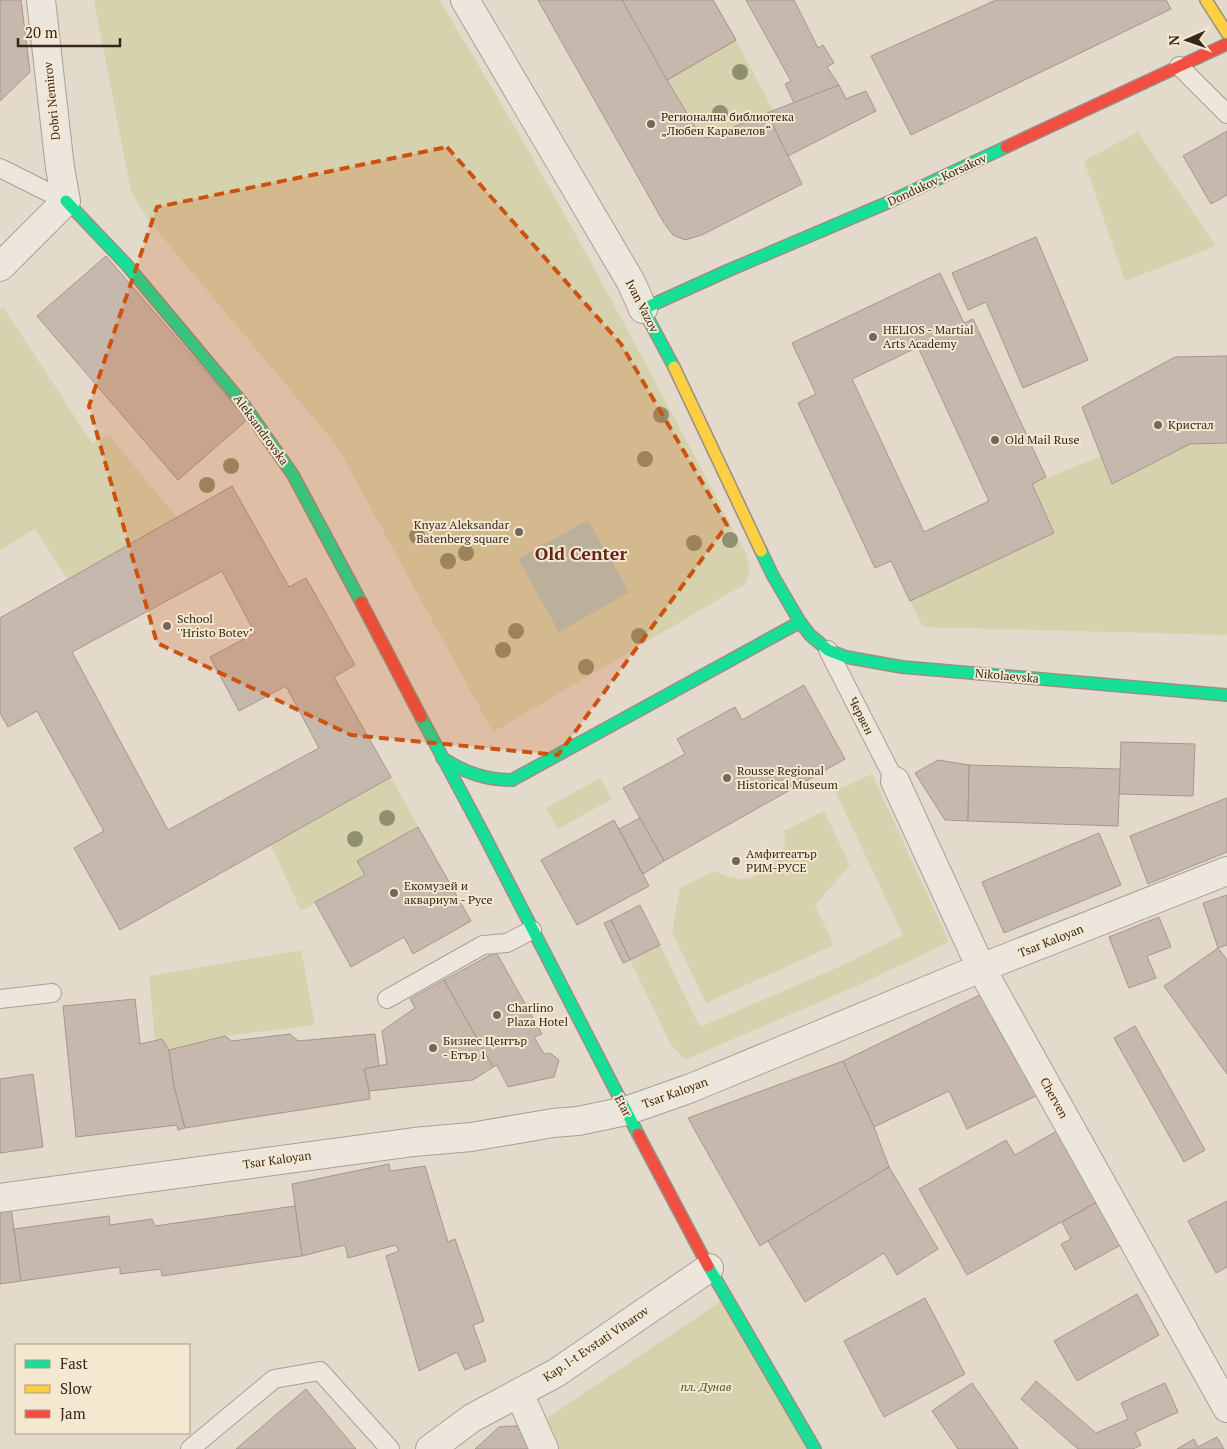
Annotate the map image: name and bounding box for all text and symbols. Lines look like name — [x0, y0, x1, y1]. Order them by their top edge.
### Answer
scale bar — [18, 15, 120, 47]
north arrow — [1162, 15, 1212, 65]
text: 20 m — [25, 22, 58, 42]
text: N — [1164, 34, 1183, 46]
street label: Dobri Nemirov — [40, 60, 63, 141]
place label: Регионална библиотека „Любен Каравелов“ — [661, 109, 794, 138]
marker: Регионална библиотека „Любен Каравелов“ — [645, 118, 657, 130]
street label: Dondukov-Korsakov — [885, 150, 989, 209]
street label: Ivan Vazov — [623, 277, 663, 336]
place label: HELIOS - Martial Arts Academy — [883, 322, 974, 351]
marker: HELIOS - Martial Arts Academy — [867, 331, 879, 343]
street label: Aleksandrovska — [231, 391, 292, 468]
place label: Кристал — [1168, 417, 1214, 432]
marker: Кристал — [1152, 419, 1164, 431]
place label: Old Mail Ruse — [1005, 432, 1079, 447]
marker: Old Mail Ruse — [989, 434, 1001, 446]
place label: Knyaz Aleksandar Batenberg square — [414, 517, 509, 546]
marker: Knyaz Aleksandar Batenberg square — [513, 526, 525, 538]
district label: Old Center — [535, 541, 627, 565]
place label: School ''Hristo Botev" — [177, 611, 253, 640]
marker: School ''Hristo Botev" — [161, 620, 173, 632]
street label: Nikolaevska — [974, 665, 1040, 686]
street label: Червен — [846, 694, 877, 737]
place label: Rousse Regional Historical Museum — [737, 763, 838, 792]
marker: Rousse Regional Historical Museum — [721, 772, 733, 784]
place label: Амфитеатър РИМ-РУСЕ — [746, 846, 817, 875]
marker: Амфитеатър РИМ-РУСЕ — [730, 855, 742, 867]
place label: Екомузей и аквариум - Русе — [404, 878, 492, 907]
marker: Екомузей и аквариум - Русе — [388, 887, 400, 899]
street label: Tsar Kaloyan — [1016, 921, 1086, 960]
place label: Charlino Plaza Hotel — [507, 1000, 568, 1029]
marker: Charlino Plaza Hotel — [491, 1009, 503, 1021]
place label: Бизнес Център - Етър 1 — [443, 1033, 527, 1062]
marker: Бизнес Център - Етър 1 — [427, 1042, 439, 1054]
street label: Tsar Kaloyan — [640, 1074, 710, 1111]
street label: Cherven — [1037, 1075, 1072, 1121]
street label: Etar — [612, 1092, 635, 1119]
street label: Tsar Kaloyan — [242, 1147, 312, 1172]
street label: Kap. l-t Evstati Vinarov — [540, 1302, 652, 1384]
legend — [15, 1344, 190, 1434]
text: Fast — [60, 1353, 88, 1373]
text: Slow — [60, 1378, 93, 1398]
park label: пл. Дунав — [681, 1379, 732, 1394]
text: Jam — [60, 1403, 86, 1423]

